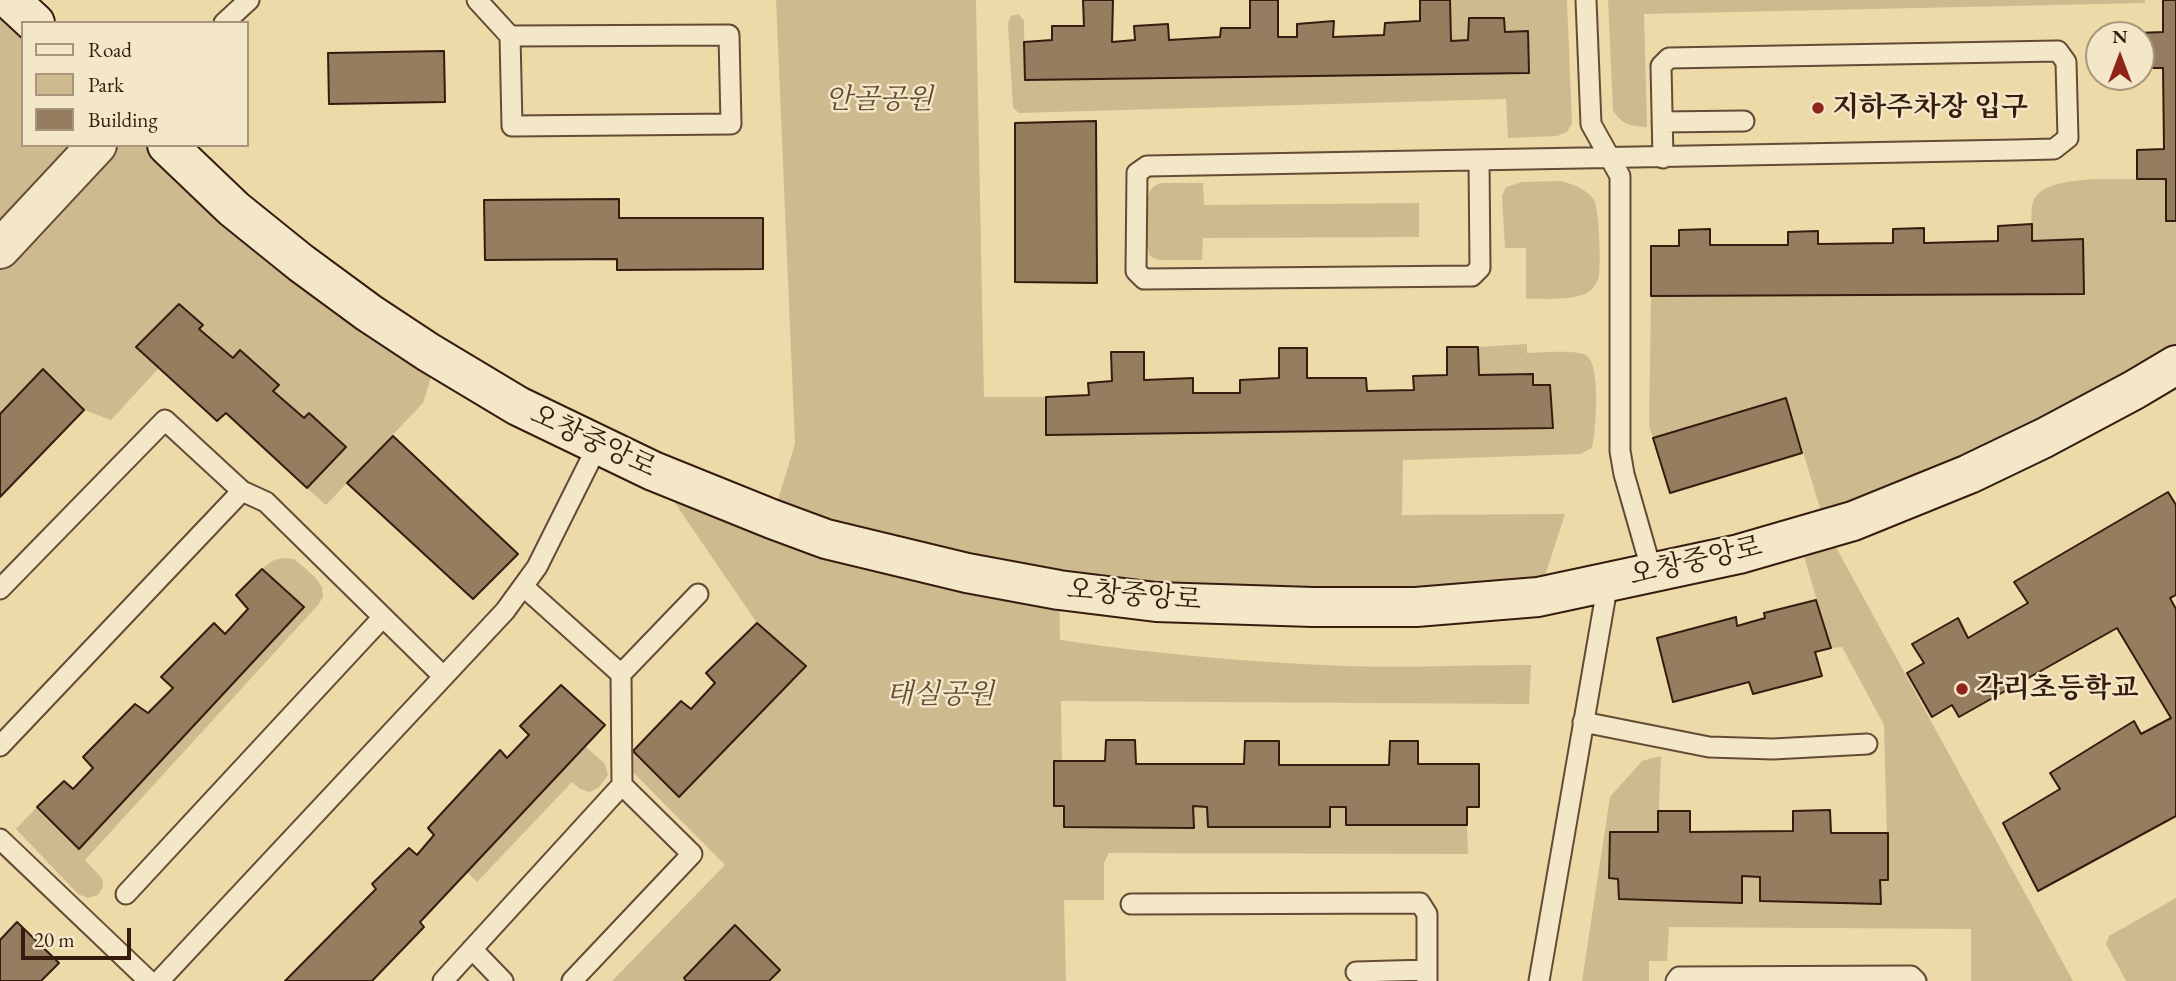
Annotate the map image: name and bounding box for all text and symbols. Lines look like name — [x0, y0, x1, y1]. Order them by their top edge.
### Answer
legend — [21, 21, 248, 147]
north arrow — [2085, 21, 2155, 91]
text: N — [2112, 24, 2128, 49]
text: Road — [88, 36, 132, 63]
text: Park — [88, 71, 124, 98]
park label: 안골공원 — [825, 83, 933, 117]
place label: 지하주차장 입구 — [1832, 91, 2028, 125]
marker: 지하주차장 입구 — [1810, 100, 1826, 116]
text: Building — [88, 106, 158, 133]
street label: 오창중앙로 — [525, 398, 661, 486]
street label: 오창중앙로 — [1626, 530, 1766, 594]
street label: 오창중앙로 — [1065, 573, 1203, 619]
place label: 각리초등학교 — [1976, 672, 2138, 706]
park label: 태실공원 — [886, 678, 994, 712]
marker: 각리초등학교 — [1954, 681, 1970, 697]
scale bar — [24, 914, 135, 958]
text: 20 m — [34, 926, 75, 953]

